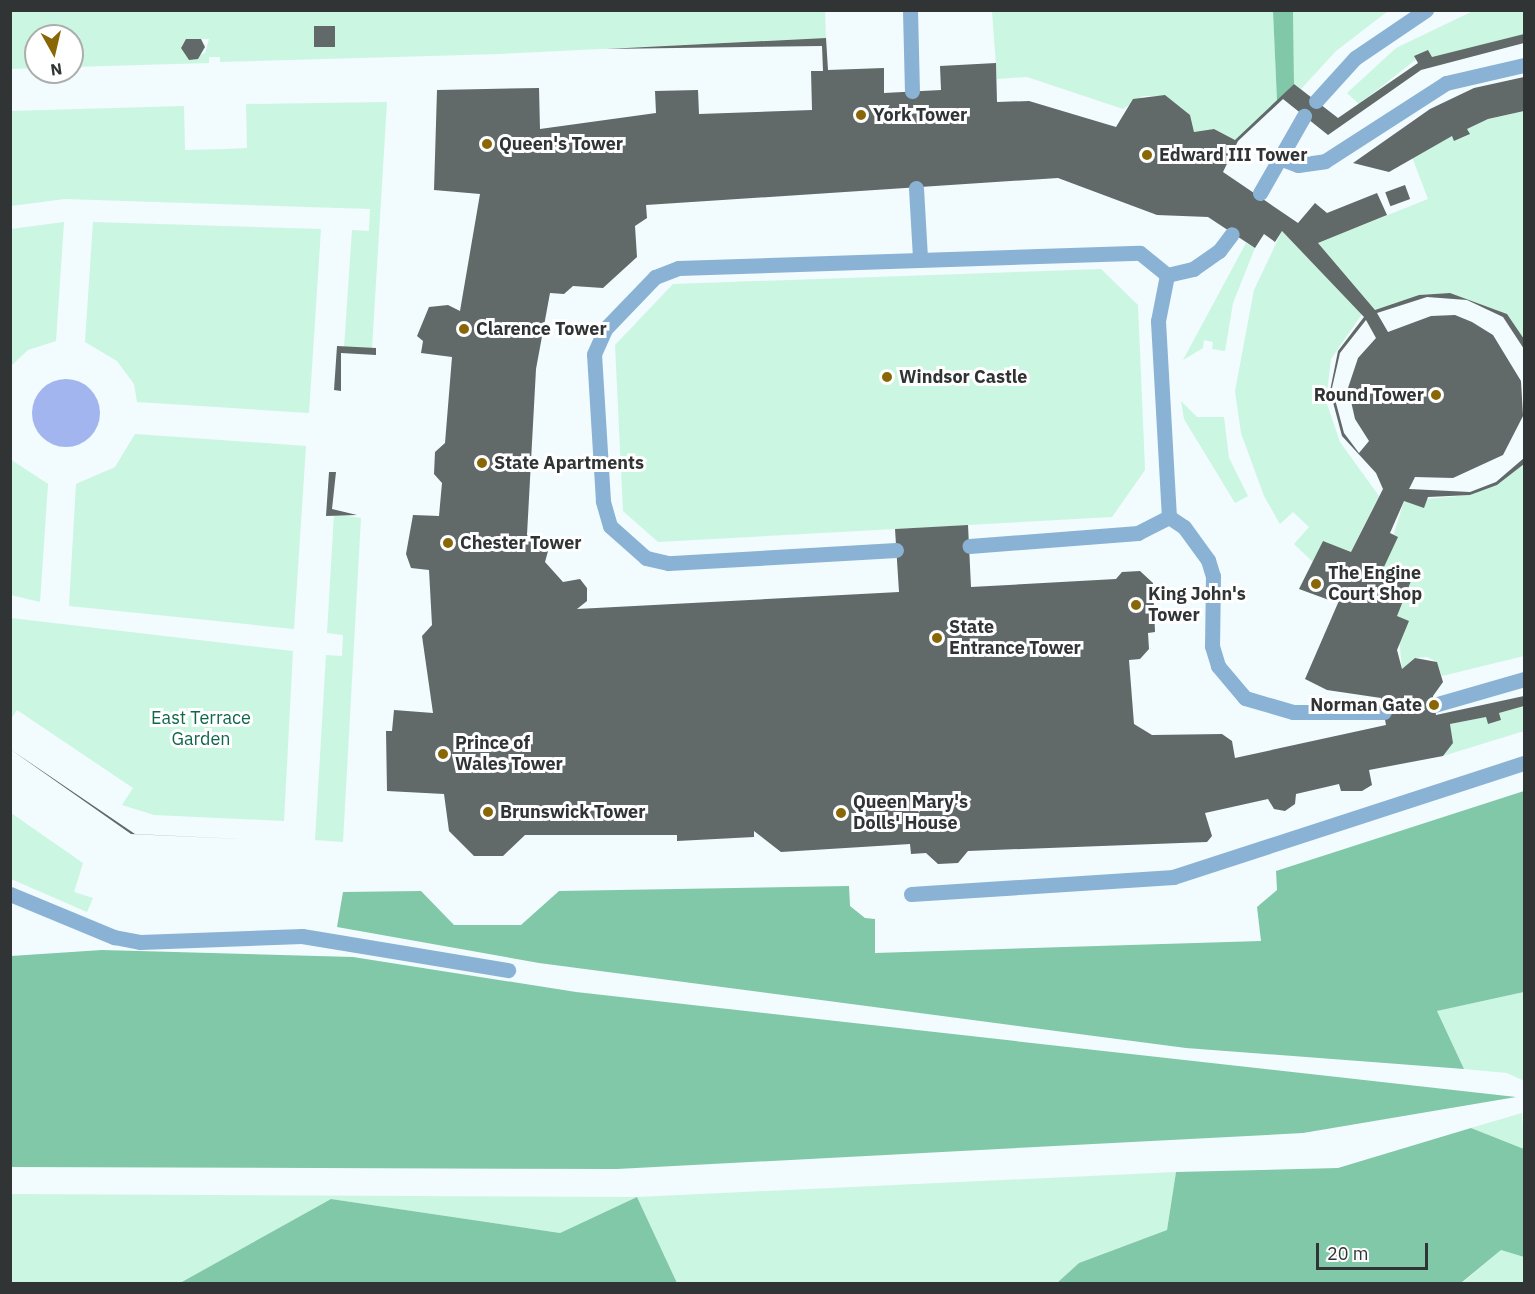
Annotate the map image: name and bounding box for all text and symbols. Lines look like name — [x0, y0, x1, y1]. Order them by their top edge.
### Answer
north arrow — [24, 24, 84, 84]
text: N — [49, 59, 63, 81]
place label: York Tower — [873, 104, 967, 126]
marker: York Tower — [854, 108, 868, 122]
place label: Queen's Tower — [499, 133, 623, 155]
marker: Queen's Tower — [480, 137, 494, 151]
place label: Edward III Tower — [1159, 144, 1307, 166]
marker: Edward III Tower — [1140, 148, 1154, 162]
place label: Clarence Tower — [476, 318, 607, 340]
marker: Clarence Tower — [457, 322, 471, 336]
place label: Windsor Castle — [899, 366, 1027, 388]
marker: Windsor Castle — [880, 370, 894, 384]
place label: Round Tower — [1314, 384, 1424, 406]
marker: Round Tower — [1429, 388, 1443, 402]
place label: State Apartments — [494, 452, 644, 474]
marker: State Apartments — [475, 456, 489, 470]
place label: Chester Tower — [460, 532, 582, 554]
marker: Chester Tower — [441, 536, 455, 550]
place label: The Engine Court Shop — [1328, 563, 1422, 606]
marker: The Engine Court Shop — [1309, 577, 1323, 591]
place label: King John's Tower — [1148, 584, 1246, 626]
marker: King John's Tower — [1129, 598, 1143, 612]
place label: State Entrance Tower — [949, 617, 1081, 660]
marker: State Entrance Tower — [930, 631, 944, 645]
place label: Norman Gate — [1310, 694, 1422, 716]
marker: Norman Gate — [1427, 698, 1441, 712]
park label: East Terrace Garden — [151, 708, 251, 750]
place label: Prince of Wales Tower — [455, 733, 563, 776]
marker: Prince of Wales Tower — [436, 747, 450, 761]
place label: Queen Mary's Dolls' House — [853, 792, 968, 834]
place label: Brunswick Tower — [500, 801, 646, 823]
marker: Brunswick Tower — [481, 805, 495, 819]
marker: Queen Mary's Dolls' House — [834, 806, 848, 820]
scale bar — [1319, 1231, 1432, 1269]
text: 20 m — [1327, 1242, 1369, 1265]

